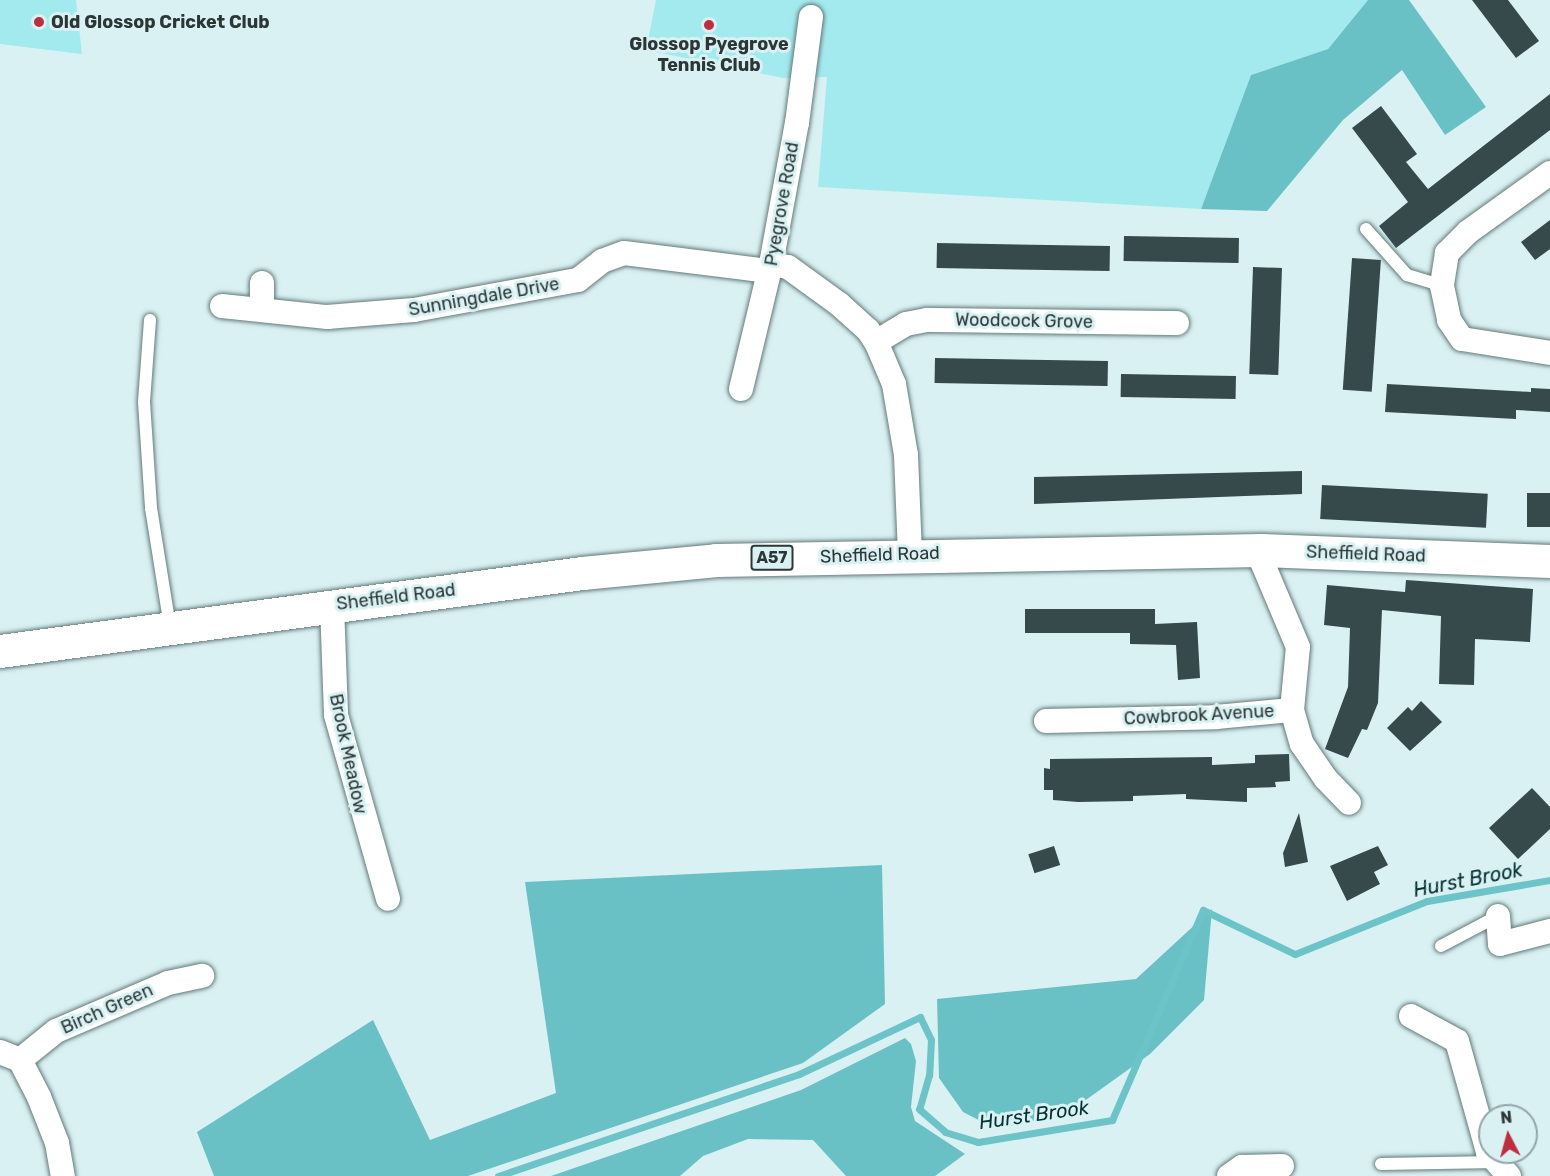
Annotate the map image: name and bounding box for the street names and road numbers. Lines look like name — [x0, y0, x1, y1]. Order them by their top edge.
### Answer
street label: Pyegrove Road — [760, 140, 804, 268]
street label: Sunningdale Drive — [407, 273, 561, 321]
street label: Woodcock Grove — [955, 309, 1093, 333]
street label: Sheffield Road — [1306, 541, 1426, 567]
street label: Sheffield Road — [820, 542, 940, 568]
road number: A57 — [750, 545, 794, 571]
street label: Sheffield Road — [335, 579, 457, 615]
street label: Brook Meadow — [325, 692, 371, 816]
street label: Cowbrook Avenue — [1123, 700, 1275, 730]
street label: Birch Green — [58, 979, 156, 1039]

